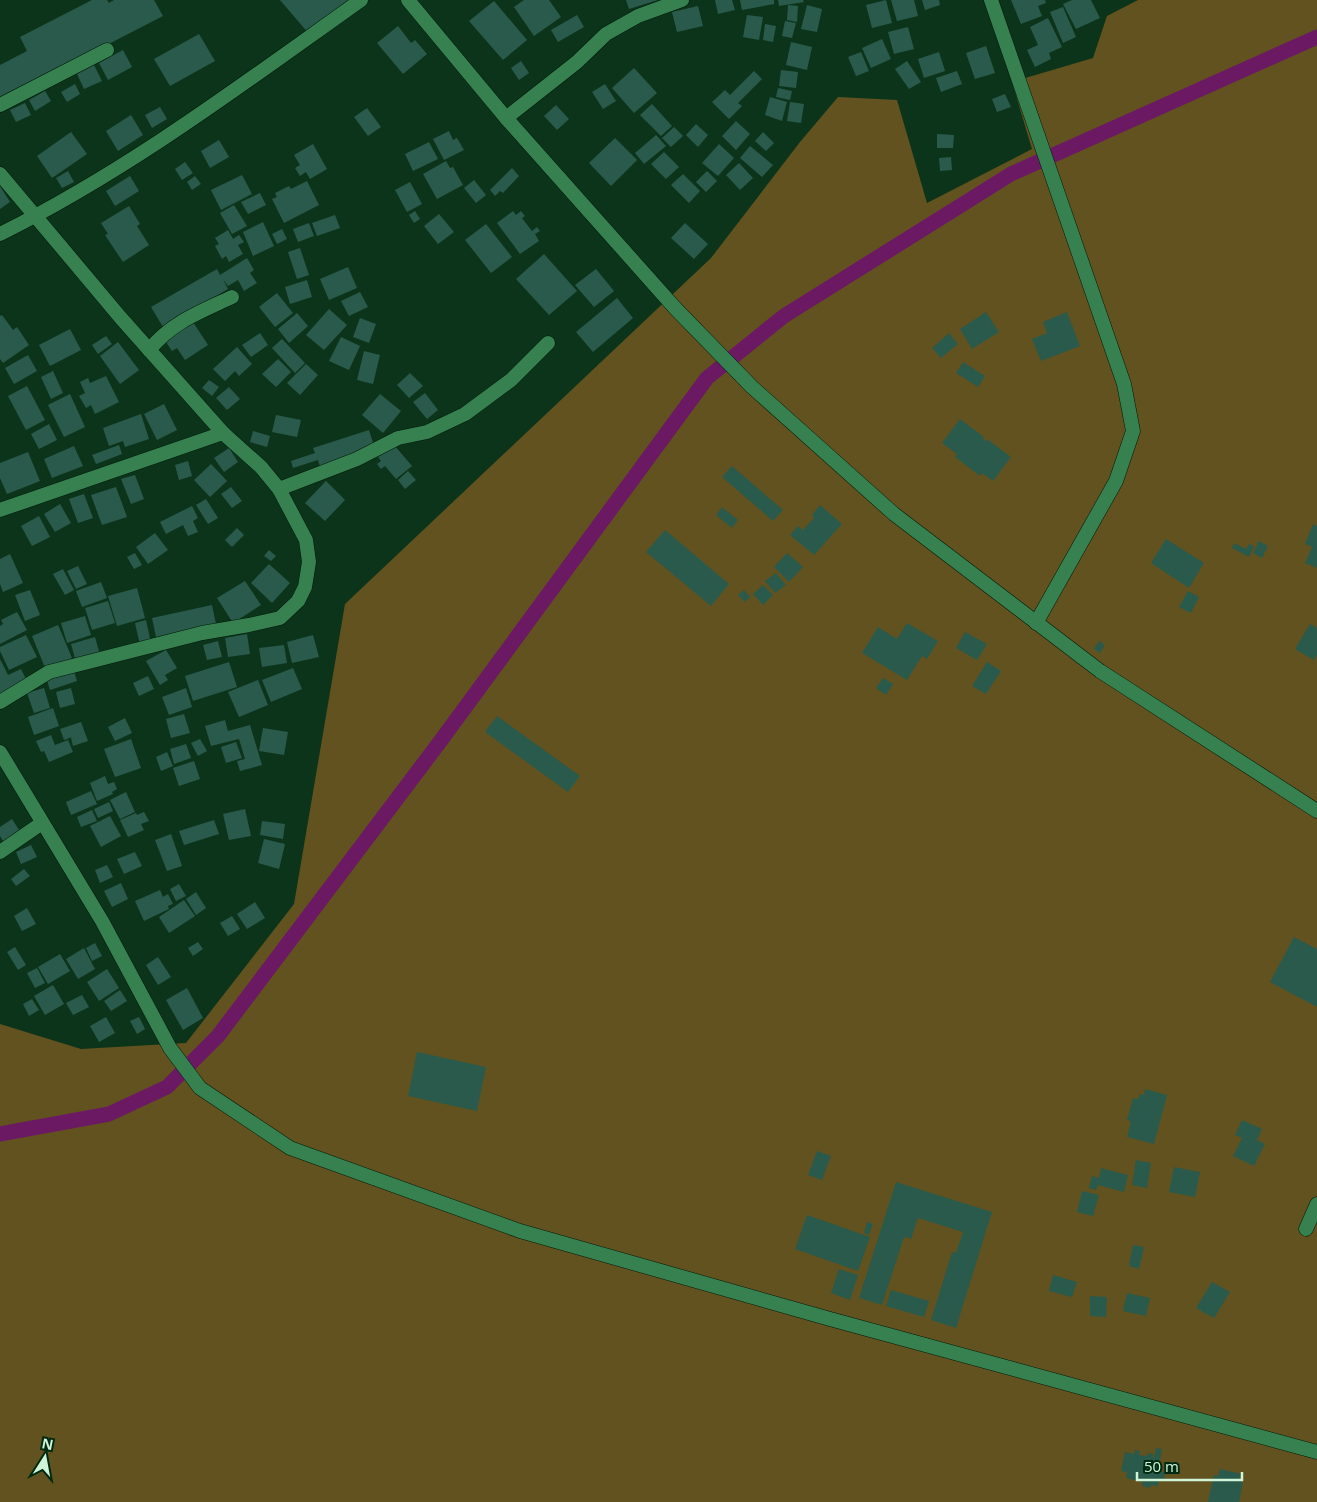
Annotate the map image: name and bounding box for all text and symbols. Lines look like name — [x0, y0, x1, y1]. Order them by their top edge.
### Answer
north arrow — [20, 1432, 70, 1482]
text: N — [40, 1433, 55, 1454]
scale bar — [1137, 1450, 1242, 1482]
text: 50 m — [1144, 1456, 1179, 1476]

